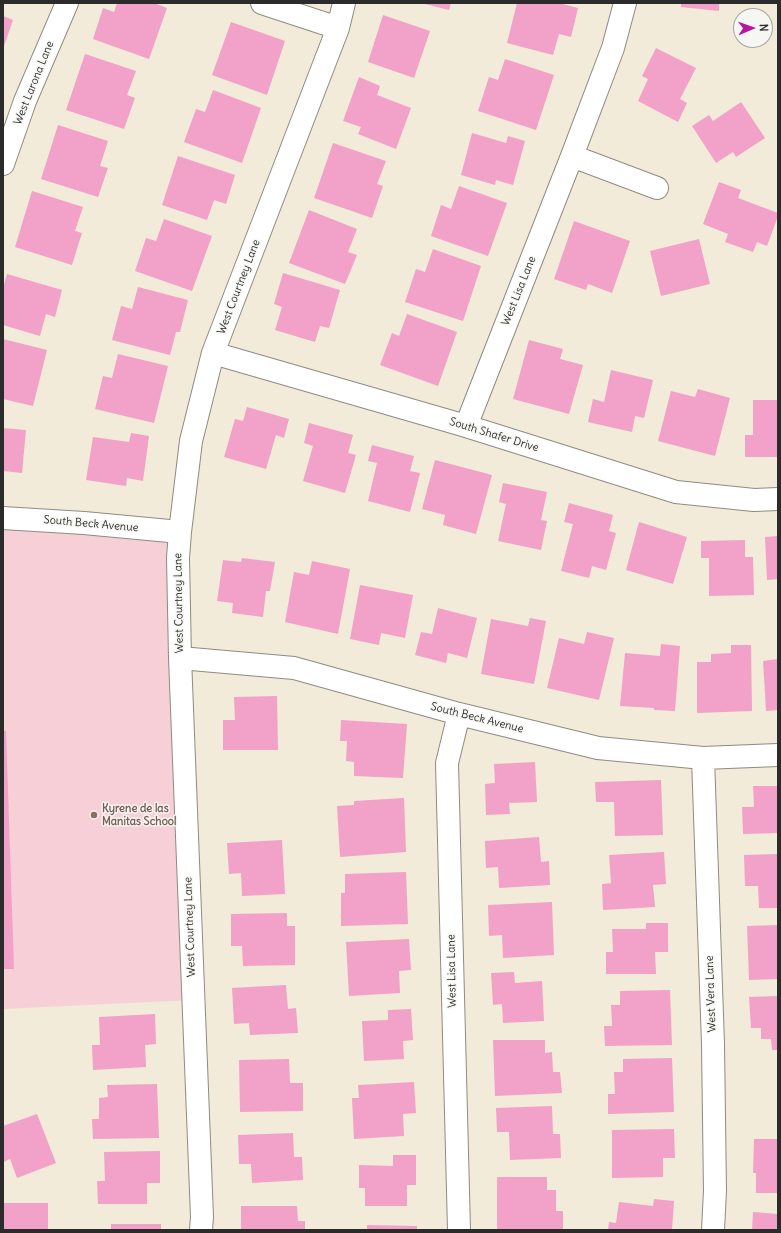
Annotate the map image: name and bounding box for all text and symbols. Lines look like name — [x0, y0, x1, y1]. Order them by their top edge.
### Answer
north arrow — [733, 8, 773, 48]
text: N — [757, 24, 771, 32]
street label: West Larona Lane — [11, 39, 57, 127]
street label: West Courtney Lane — [215, 238, 263, 336]
street label: West Lisa Lane — [499, 254, 539, 328]
street label: South Shafer Drive — [448, 415, 540, 455]
street label: South Beck Avenue — [43, 513, 139, 535]
street label: West Courtney Lane — [172, 553, 186, 653]
street label: South Beck Avenue — [429, 700, 525, 736]
place label: Kyrene de las Manitas School — [102, 802, 176, 828]
marker: Kyrene de las Manitas School — [89, 810, 99, 820]
street label: West Courtney Lane — [182, 877, 198, 977]
street label: West Lisa Lane — [445, 934, 459, 1008]
street label: West Vera Lane — [703, 955, 719, 1033]

